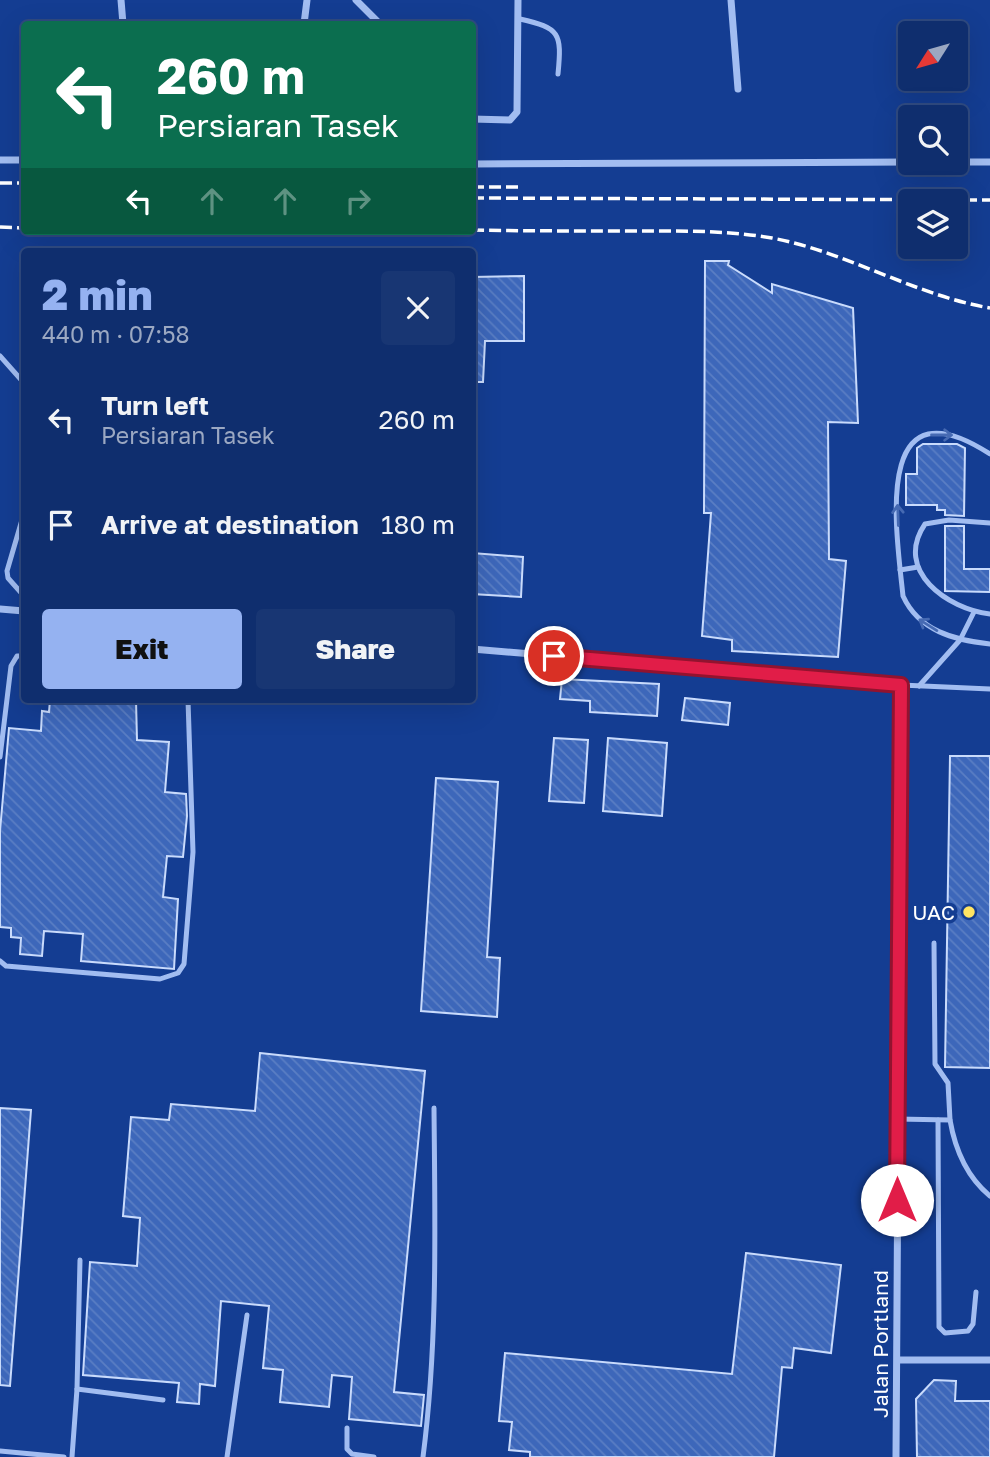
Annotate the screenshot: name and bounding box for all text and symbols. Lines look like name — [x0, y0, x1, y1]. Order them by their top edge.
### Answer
north arrow — [898, 21, 968, 91]
map controls — [898, 21, 968, 259]
text: 260 m — [157, 46, 305, 105]
icon: left — [42, 49, 133, 140]
button: search — [898, 105, 968, 175]
text: Persiaran Tasek — [157, 106, 399, 144]
icon: left — [120, 182, 158, 220]
icon: ahead — [193, 182, 231, 220]
icon: ahead — [266, 182, 304, 220]
icon: right — [339, 182, 377, 220]
button: layers — [898, 189, 968, 259]
text: 2 min — [42, 269, 153, 319]
button: close — [381, 271, 455, 345]
text: 440 m · 07:58 — [42, 320, 190, 348]
text: Turn left — [101, 390, 209, 421]
icon: left — [42, 401, 80, 439]
text: 260 m — [379, 404, 455, 435]
text: Persiaran Tasek — [101, 421, 275, 449]
one-way arrow — [930, 428, 953, 442]
one-way arrow — [891, 504, 904, 527]
icon: arrive — [42, 506, 80, 544]
text: Arrive at destination — [101, 509, 359, 540]
text: 180 m — [381, 509, 455, 540]
button: Exit — [42, 609, 242, 689]
button: Share — [256, 609, 455, 689]
one-way arrow — [919, 617, 938, 632]
pin — [524, 626, 584, 686]
icon: arrive — [535, 637, 573, 675]
place label: UAC — [912, 899, 955, 925]
marker: UAC — [961, 904, 977, 920]
position arrow — [860, 1163, 934, 1237]
street label: Jalan Portland — [867, 1270, 893, 1418]

